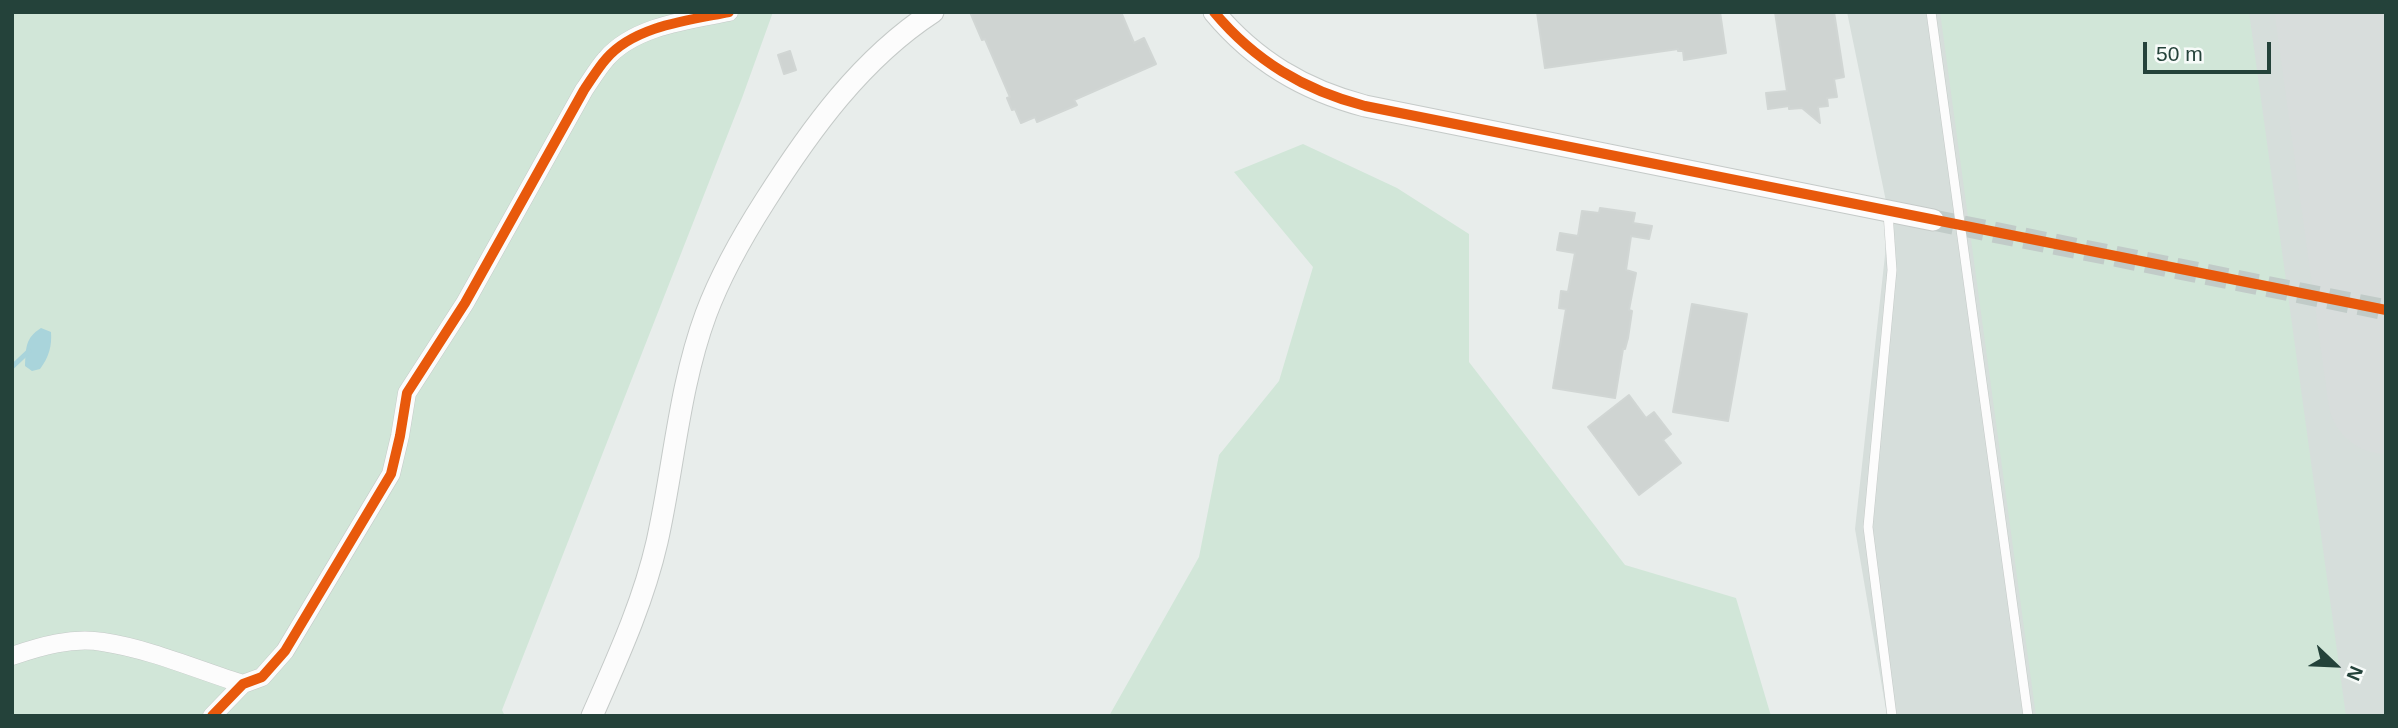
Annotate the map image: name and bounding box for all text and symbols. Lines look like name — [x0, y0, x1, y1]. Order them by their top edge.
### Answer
scale bar — [2146, 28, 2274, 72]
text: 50 m — [2156, 42, 2203, 65]
north arrow — [2300, 630, 2370, 700]
text: N — [2342, 663, 2367, 684]

